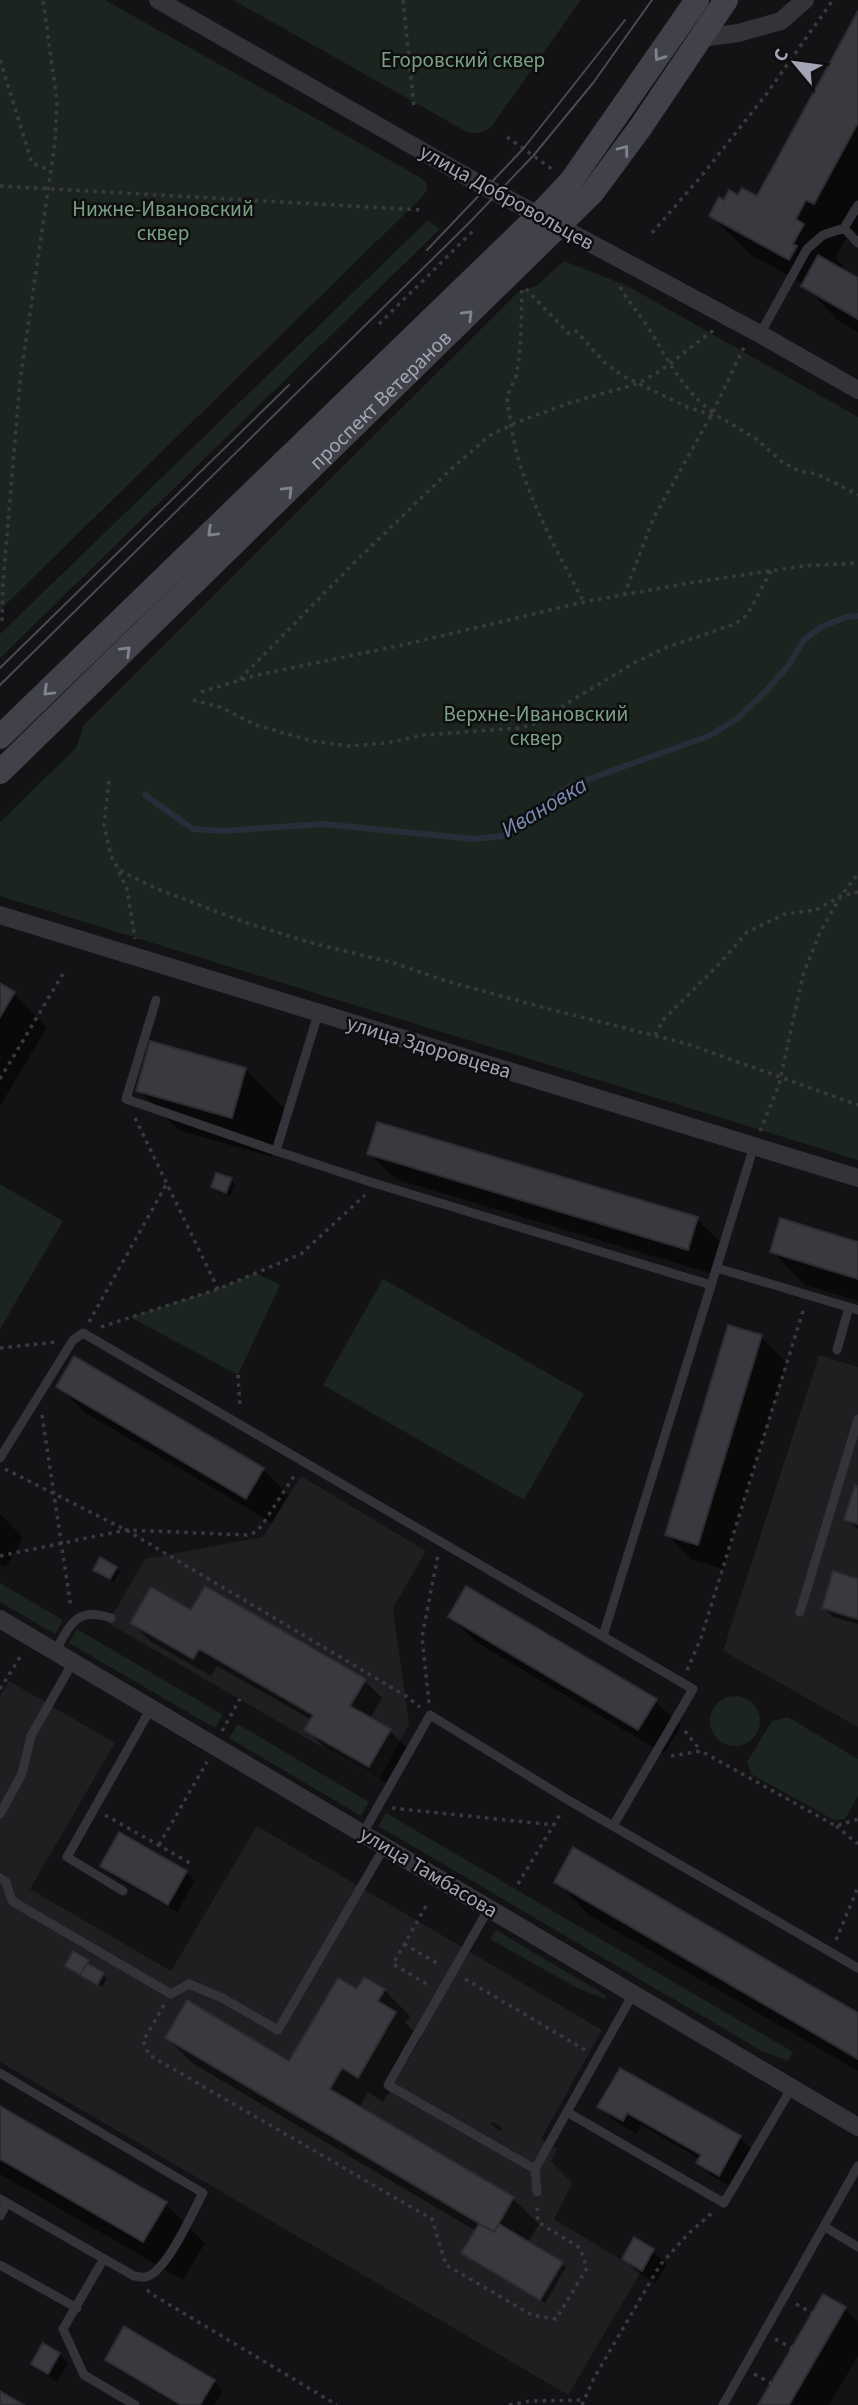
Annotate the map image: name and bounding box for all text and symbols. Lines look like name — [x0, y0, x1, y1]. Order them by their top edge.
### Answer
north arrow — [760, 28, 830, 98]
text: С — [767, 44, 796, 67]
park label: Егоровский сквер — [381, 45, 545, 75]
one-way arrow — [655, 48, 667, 61]
street label: улица Добровольцев — [414, 137, 600, 257]
one-way arrow — [615, 145, 628, 158]
park label: Нижне-Ивановский сквер — [72, 194, 254, 248]
one-way arrow — [459, 310, 472, 323]
street label: проспект Ветеранов — [302, 323, 458, 477]
one-way arrow — [280, 487, 293, 500]
one-way arrow — [207, 524, 220, 537]
one-way arrow — [118, 646, 131, 659]
one-way arrow — [44, 682, 57, 695]
park label: Верхне-Ивановский сквер — [443, 699, 629, 753]
water label: Ивановка — [495, 768, 593, 846]
street label: улица Здоровцева — [343, 1008, 515, 1086]
street label: улица Тамбасова — [354, 1819, 504, 1925]

